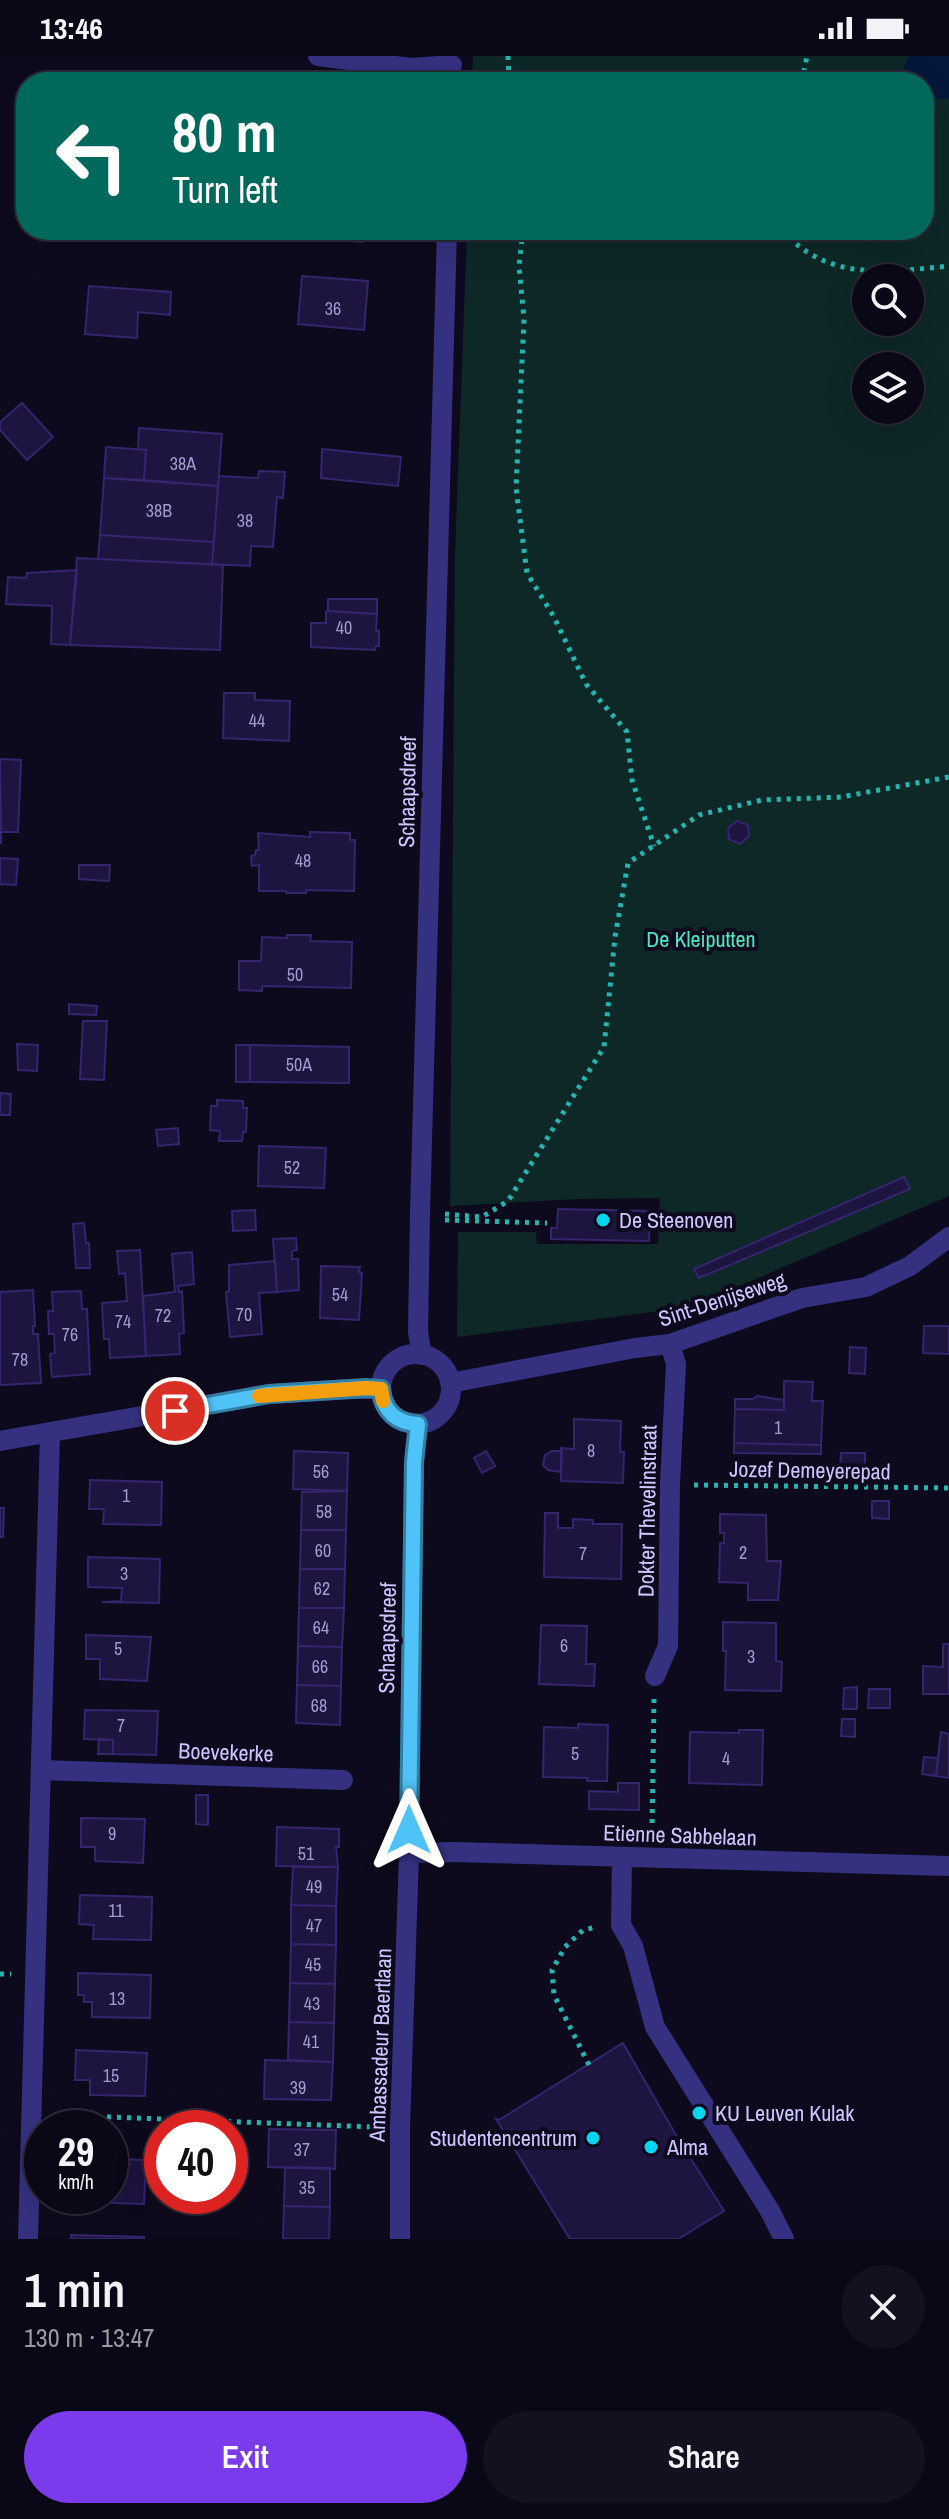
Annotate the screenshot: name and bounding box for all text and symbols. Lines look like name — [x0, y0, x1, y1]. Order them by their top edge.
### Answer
text: 13:46 — [40, 8, 103, 48]
text: 80 m — [172, 94, 277, 169]
icon: left — [40, 104, 144, 208]
text: Turn left — [172, 166, 278, 214]
map controls — [852, 264, 924, 424]
button: search — [852, 264, 924, 336]
house number: 36 — [325, 296, 341, 321]
button: layers — [852, 352, 924, 424]
house number: 38A — [170, 451, 196, 476]
house number: 38B — [146, 498, 172, 523]
house number: 38 — [237, 508, 253, 533]
house number: 40 — [336, 615, 352, 640]
house number: 44 — [249, 708, 265, 733]
street label: Schaapsdreef — [391, 735, 423, 848]
house number: 48 — [295, 848, 311, 873]
park label: De Kleiputten — [646, 924, 756, 954]
house number: 50 — [287, 962, 303, 987]
house number: 50A — [286, 1052, 312, 1077]
house number: 52 — [284, 1155, 300, 1180]
place label: De Steenoven — [619, 1205, 733, 1235]
marker: De Steenoven — [594, 1211, 612, 1229]
street label: Sint-Denijseweg — [654, 1264, 790, 1334]
house number: 54 — [332, 1282, 348, 1307]
house number: 70 — [236, 1302, 252, 1327]
house number: 72 — [155, 1303, 171, 1328]
house number: 74 — [115, 1309, 131, 1334]
house number: 76 — [62, 1322, 78, 1347]
house number: 78 — [12, 1347, 28, 1372]
pin — [141, 1377, 209, 1445]
icon: arrive — [153, 1389, 197, 1433]
house number: 1 — [774, 1415, 783, 1440]
street label: Dokter Thevelinstraat — [631, 1425, 663, 1597]
house number: 8 — [587, 1438, 595, 1463]
street label: Jozef Demeyerepad — [729, 1454, 891, 1486]
house number: 56 — [313, 1459, 329, 1484]
house number: 1 — [122, 1483, 131, 1508]
house number: 58 — [316, 1499, 332, 1524]
house number: 60 — [315, 1538, 331, 1563]
house number: 2 — [739, 1540, 747, 1565]
house number: 7 — [579, 1541, 587, 1566]
house number: 3 — [120, 1561, 128, 1586]
house number: 62 — [314, 1576, 330, 1601]
street label: Schaapsdreef — [371, 1581, 403, 1694]
house number: 64 — [313, 1615, 329, 1640]
house number: 6 — [560, 1633, 568, 1658]
house number: 5 — [114, 1636, 122, 1661]
house number: 3 — [747, 1644, 755, 1669]
house number: 66 — [312, 1654, 328, 1679]
house number: 68 — [311, 1693, 327, 1718]
house number: 7 — [117, 1713, 125, 1738]
street label: Boevekerke — [178, 1735, 274, 1769]
house number: 5 — [571, 1741, 579, 1766]
house number: 4 — [722, 1746, 730, 1771]
position arrow — [367, 1788, 451, 1872]
street label: Etienne Sabbelaan — [603, 1817, 757, 1853]
house number: 9 — [108, 1821, 116, 1846]
house number: 51 — [298, 1841, 315, 1866]
house number: 49 — [306, 1874, 322, 1899]
house number: 11 — [108, 1898, 124, 1923]
house number: 47 — [306, 1913, 322, 1938]
street label: Ambassadeur Baertlaan — [362, 1948, 398, 2143]
house number: 45 — [305, 1952, 321, 1977]
house number: 13 — [109, 1986, 125, 2011]
house number: 43 — [304, 1991, 320, 2016]
house number: 41 — [303, 2029, 320, 2054]
house number: 15 — [103, 2063, 119, 2088]
house number: 39 — [290, 2075, 306, 2100]
place label: KU Leuven Kulak — [715, 2098, 855, 2128]
marker: KU Leuven Kulak — [690, 2104, 708, 2122]
speed limit sign: 40 — [144, 2110, 248, 2214]
place label: Studentencentrum — [430, 2123, 577, 2153]
text: 29 — [58, 2125, 94, 2178]
marker: Studentencentrum — [584, 2129, 602, 2147]
place label: Alma — [666, 2132, 708, 2162]
house number: 37 — [294, 2137, 310, 2162]
marker: Alma — [642, 2138, 660, 2156]
text: km/h — [58, 2168, 94, 2195]
house number: 35 — [299, 2175, 315, 2200]
text: 1 min — [24, 2257, 125, 2322]
button: close — [841, 2265, 925, 2349]
text: 130 m · 13:47 — [24, 2320, 154, 2355]
button: Exit — [24, 2411, 467, 2503]
button: Share — [483, 2411, 925, 2503]

